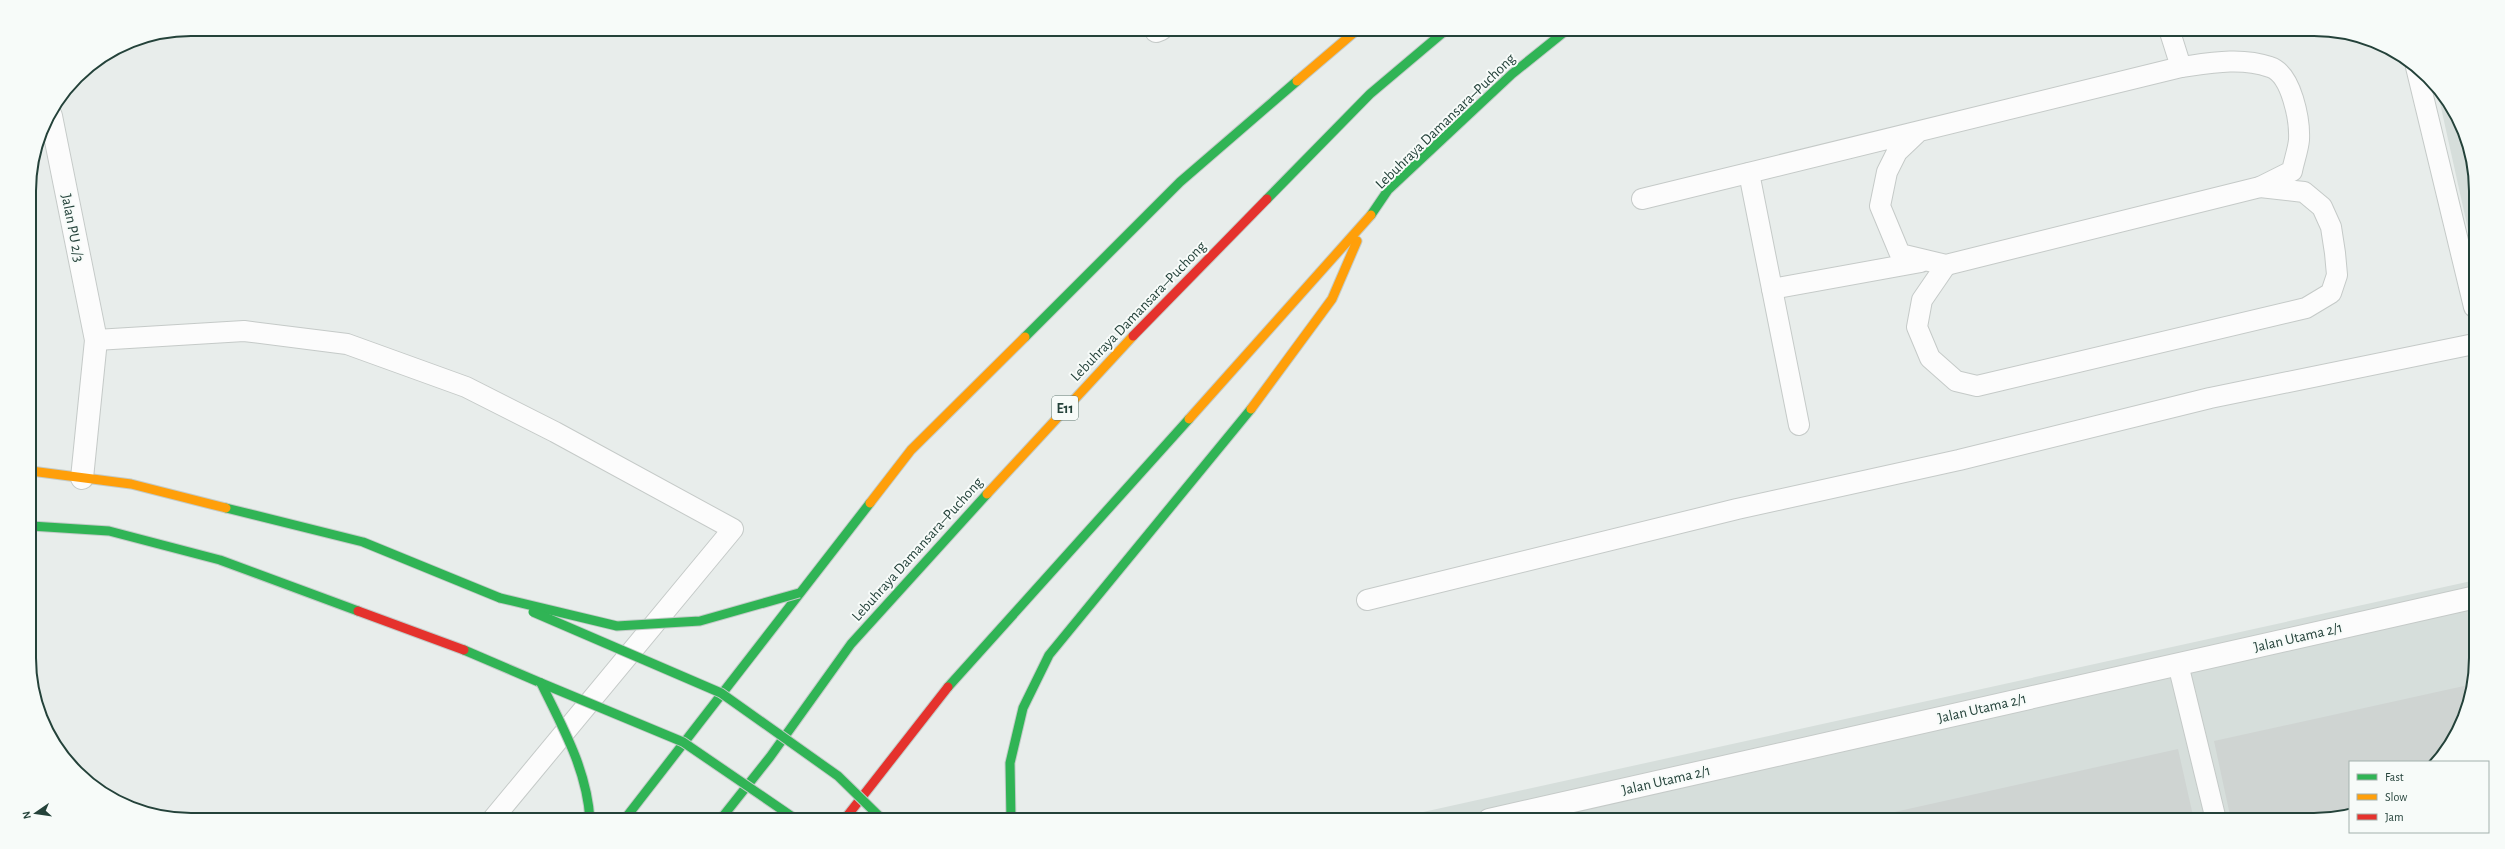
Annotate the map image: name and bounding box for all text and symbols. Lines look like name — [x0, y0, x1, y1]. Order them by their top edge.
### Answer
street label: Lebuhraya Damansara–Puchong — [1373, 50, 1519, 192]
street label: Jalan PU 2/3 — [59, 193, 86, 263]
street label: Lebuhraya Damansara–Puchong — [1068, 238, 1209, 384]
road number: E11 — [1052, 396, 1078, 420]
street label: Lebuhraya Damansara–Puchong — [849, 474, 986, 624]
street label: Jalan Utama 2/1 — [2252, 620, 2344, 655]
street label: Jalan Utama 2/1 — [1936, 691, 2028, 726]
legend — [2349, 761, 2489, 833]
street label: Jalan Utama 2/1 — [1620, 763, 1712, 798]
text: Fast — [2385, 771, 2404, 783]
text: Slow — [2385, 791, 2407, 803]
north arrow — [16, 793, 56, 833]
text: N — [21, 810, 33, 820]
text: Jam — [2385, 811, 2404, 823]

